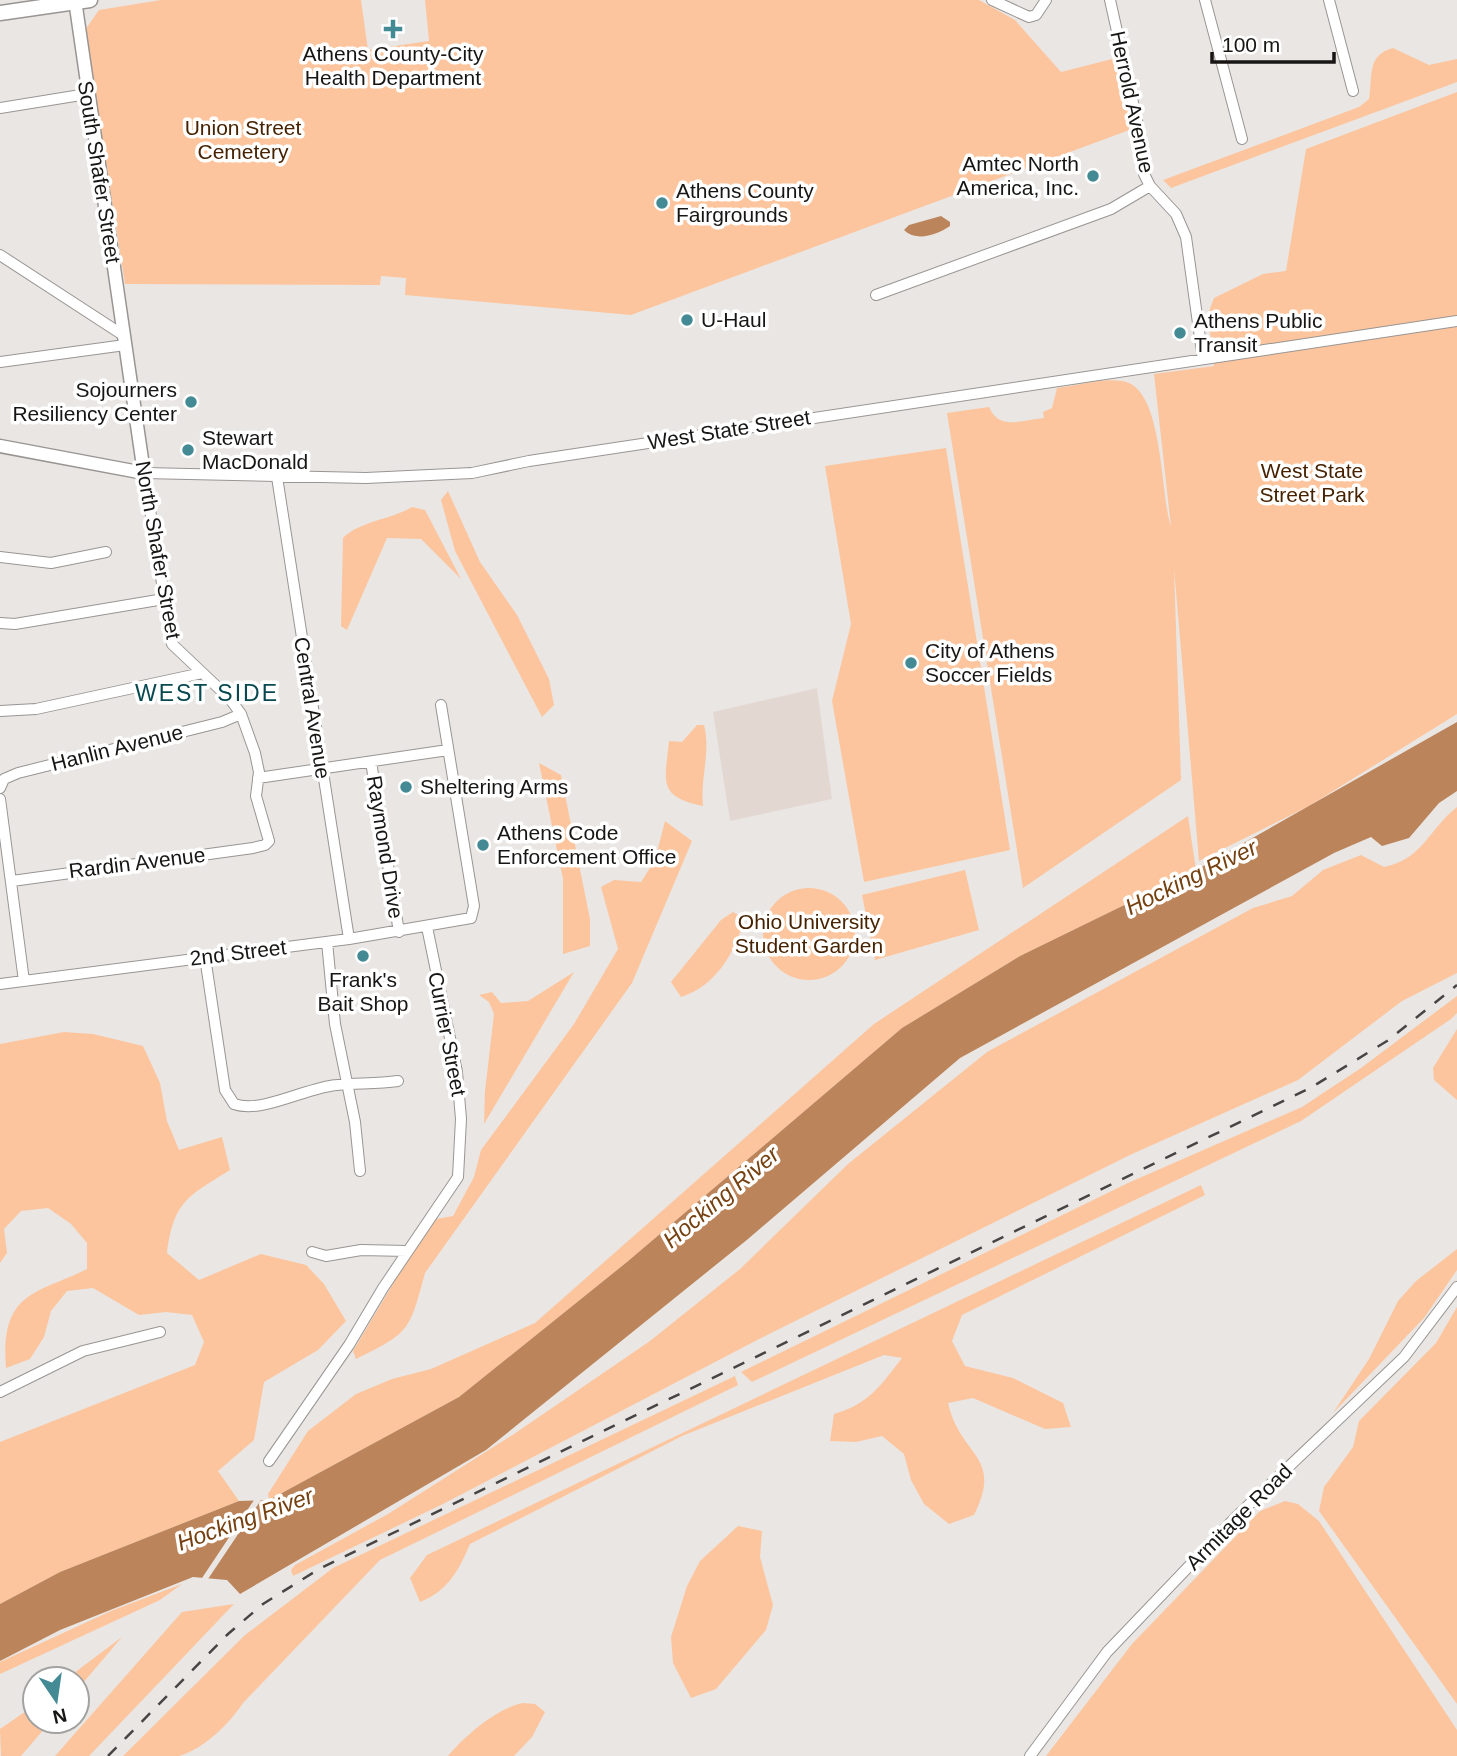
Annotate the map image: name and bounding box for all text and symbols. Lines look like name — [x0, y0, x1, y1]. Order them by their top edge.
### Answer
marker: Athens County-City Health Department — [383, 19, 403, 39]
scale bar — [1212, 21, 1334, 65]
street label: Herrold Avenue — [1106, 29, 1159, 175]
text: 100 m — [1222, 33, 1280, 56]
place label: Athens County-City Health Department — [303, 42, 484, 89]
street label: South Shafer Street — [74, 79, 125, 265]
park label: Union Street Cemetery — [185, 116, 302, 163]
place label: Amtec North America, Inc. — [956, 152, 1079, 199]
marker: Amtec North America, Inc. — [1085, 168, 1101, 184]
place label: Athens County Fairgrounds — [676, 179, 814, 226]
marker: Athens County Fairgrounds — [654, 195, 670, 211]
place label: U-Haul — [701, 308, 766, 331]
place label: Athens Public Transit — [1194, 309, 1322, 356]
marker: U-Haul — [679, 312, 695, 328]
marker: Athens Public Transit — [1172, 325, 1188, 341]
place label: Sojourners Resiliency Center — [12, 378, 177, 425]
marker: Sojourners Resiliency Center — [183, 394, 199, 410]
street label: West State Street — [646, 405, 812, 454]
place label: Stewart MacDonald — [202, 426, 308, 473]
marker: Stewart MacDonald — [180, 442, 196, 458]
street label: North Shafer Street — [131, 459, 186, 641]
park label: West State Street Park — [1259, 459, 1365, 506]
street label: Central Avenue — [290, 635, 335, 780]
place label: City of Athens Soccer Fields — [925, 639, 1055, 686]
marker: City of Athens Soccer Fields — [903, 655, 919, 671]
district label: WEST SIDE — [135, 680, 279, 706]
street label: Hanlin Avenue — [49, 720, 185, 775]
street label: Raymond Drive — [363, 774, 408, 920]
place label: Sheltering Arms — [420, 775, 568, 798]
marker: Sheltering Arms — [398, 779, 414, 795]
place label: Athens Code Enforcement Office — [497, 821, 676, 868]
water label: Hocking River — [1121, 833, 1262, 920]
marker: Athens Code Enforcement Office — [475, 837, 491, 853]
street label: Rardin Avenue — [67, 843, 207, 882]
park label: Ohio University Student Garden — [735, 910, 883, 957]
street label: 2nd Street — [188, 935, 288, 970]
marker: Frank's Bait Shop — [355, 948, 371, 964]
place label: Frank's Bait Shop — [317, 968, 409, 1015]
street label: Currier Street — [424, 970, 471, 1098]
water label: Hocking River — [658, 1140, 785, 1253]
street label: Armitage Road — [1181, 1459, 1296, 1574]
water label: Hocking River — [173, 1482, 318, 1556]
north arrow — [21, 1665, 91, 1735]
text: N — [51, 1704, 69, 1728]

